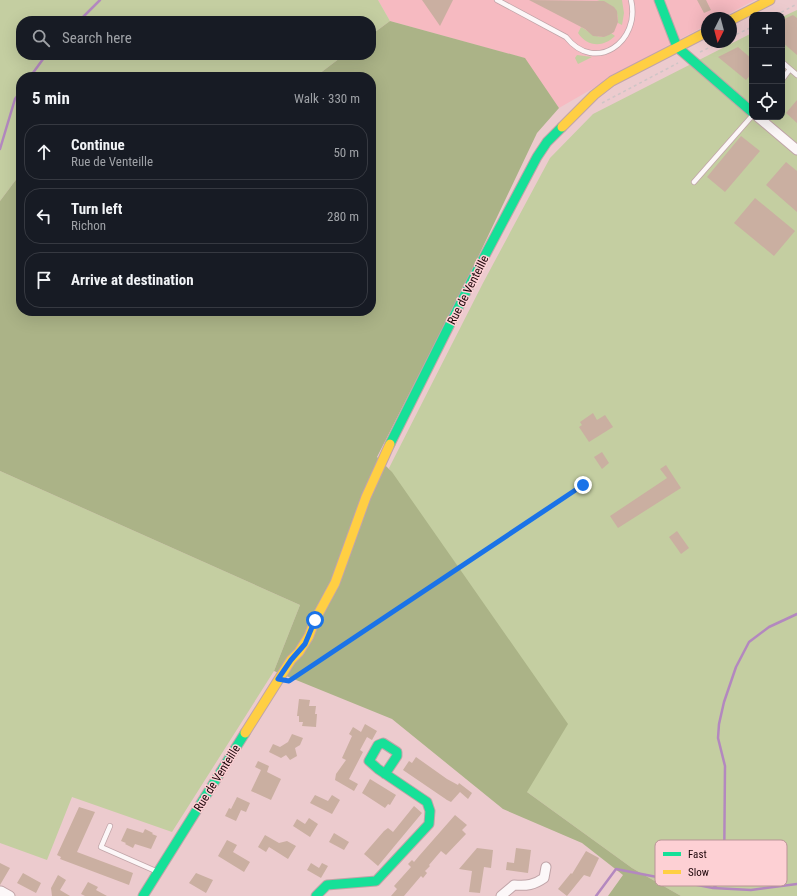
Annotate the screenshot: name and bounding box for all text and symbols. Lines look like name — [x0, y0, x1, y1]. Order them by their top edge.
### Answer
north arrow — [701, 12, 737, 48]
map controls — [749, 12, 785, 120]
button: + — [749, 12, 785, 48]
search box — [16, 16, 376, 60]
icon: search — [30, 27, 52, 49]
text: Search here — [62, 29, 132, 47]
button: − — [749, 48, 785, 84]
button: locate — [749, 84, 785, 120]
text: 5 min — [32, 88, 70, 108]
text: Walk · 330 m — [294, 91, 360, 106]
text: Continue — [71, 136, 125, 154]
icon: ahead — [33, 141, 55, 163]
text: 50 m — [333, 145, 359, 160]
text: Rue de Venteille — [71, 154, 153, 169]
text: Turn left — [71, 200, 122, 218]
icon: left — [33, 205, 55, 227]
text: 280 m — [327, 209, 359, 224]
text: Richon — [71, 218, 106, 233]
street label: Rue de Venteille — [445, 253, 492, 327]
icon: arrive — [33, 269, 55, 291]
text: Arrive at destination — [71, 271, 194, 289]
route end — [574, 476, 592, 494]
route start — [306, 611, 324, 629]
street label: Rue de Venteille — [191, 742, 243, 814]
legend — [655, 840, 787, 886]
text: Fast — [688, 848, 707, 861]
text: Slow — [688, 866, 709, 879]

